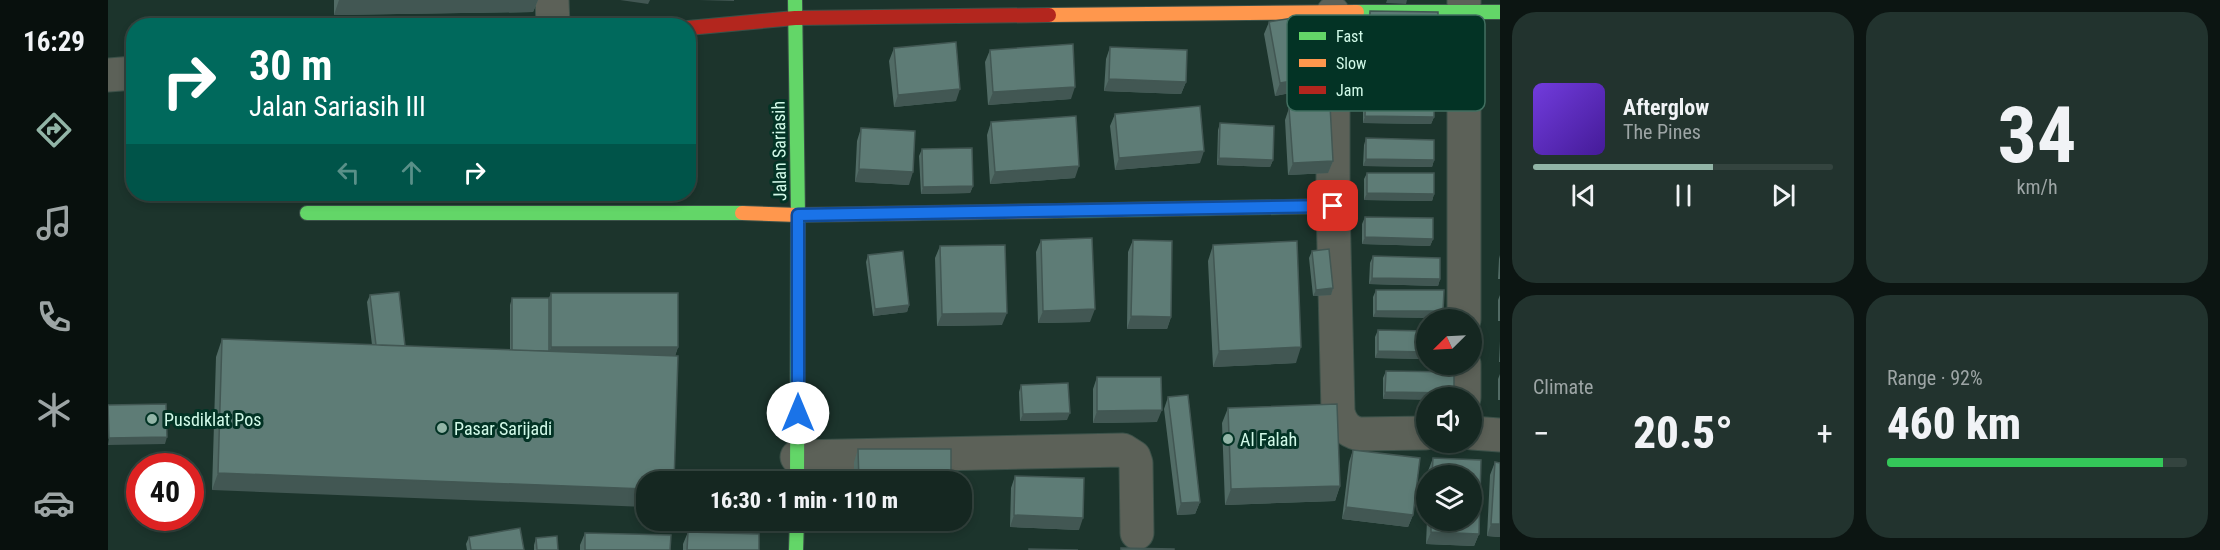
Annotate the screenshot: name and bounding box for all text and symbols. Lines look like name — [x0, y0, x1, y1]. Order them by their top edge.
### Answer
legend — [1287, 15, 1485, 111]
text: 16:29 — [23, 26, 85, 58]
text: Fast — [1336, 27, 1363, 46]
text: 30 m — [249, 41, 332, 90]
icon: right — [150, 42, 228, 120]
text: Slow — [1336, 54, 1366, 73]
text: Jam — [1336, 81, 1363, 100]
text: 34 — [1998, 90, 2076, 181]
text: Jalan Sariasih III — [249, 91, 426, 123]
text: Afterglow — [1623, 95, 1709, 120]
street label: Jalan Sariasih — [768, 101, 790, 201]
icon: directions — [33, 109, 75, 151]
text: The Pines — [1623, 120, 1701, 144]
icon: left — [332, 156, 365, 189]
icon: ahead — [395, 156, 428, 189]
icon: right — [458, 156, 491, 189]
text: km/h — [2016, 175, 2058, 199]
icon: previous — [1567, 179, 1600, 212]
icon: pause — [1667, 179, 1700, 212]
icon: next — [1767, 179, 1800, 212]
pin — [1307, 180, 1358, 231]
icon: arrive — [1316, 189, 1349, 222]
icon: music — [33, 202, 75, 244]
icon: phone — [33, 296, 75, 338]
north arrow — [1416, 309, 1482, 375]
map controls — [1416, 309, 1482, 531]
text: Range · 92% — [1887, 366, 1983, 390]
text: Climate — [1533, 375, 1593, 399]
position arrow — [766, 381, 830, 445]
button: sound — [1416, 387, 1482, 453]
icon: climate — [33, 389, 75, 431]
text: 460 km — [1887, 397, 2021, 450]
text: 20.5° — [1633, 406, 1733, 459]
place label: Pusdiklat Pos — [164, 409, 261, 430]
marker: Pusdiklat Pos — [145, 412, 159, 426]
text: − — [1533, 414, 1550, 453]
text: + — [1817, 414, 1833, 453]
place label: Pasar Sarijadi — [454, 418, 552, 439]
marker: Pasar Sarijadi — [435, 421, 449, 435]
place label: Al Falah — [1240, 429, 1297, 450]
marker: Al Falah — [1221, 432, 1235, 446]
speed limit sign: 40 — [126, 453, 204, 531]
button: layers — [1416, 465, 1482, 531]
icon: car — [33, 482, 75, 524]
text: 16:30 · 1 min · 110 m — [710, 488, 898, 513]

